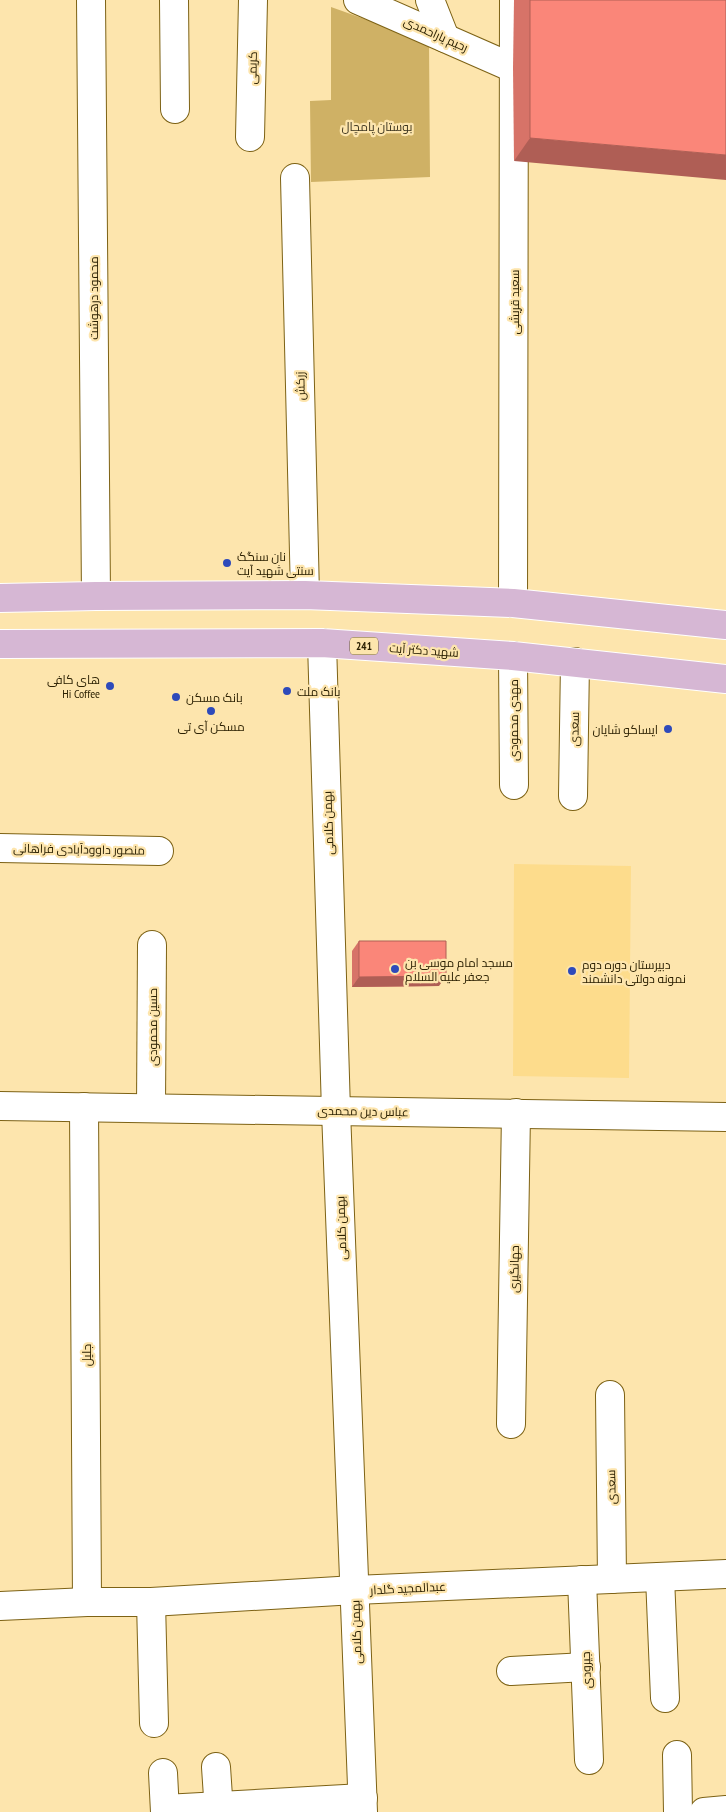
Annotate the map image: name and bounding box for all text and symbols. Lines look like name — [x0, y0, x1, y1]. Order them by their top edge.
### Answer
street label: رحیم یاراحمدی — [401, 13, 471, 56]
street label: کریمی — [244, 51, 260, 85]
park label: بوستان پامچال — [342, 119, 412, 136]
street label: محمود درهوشت — [86, 256, 101, 340]
street label: سعید قریشی — [507, 269, 522, 335]
street label: زرکش — [292, 371, 308, 401]
place label: نان سنگک سنتی شهید آیت — [237, 549, 314, 578]
marker: نان سنگک سنتی شهید آیت — [221, 557, 233, 569]
road number: 241 — [350, 637, 378, 654]
street label: شهید دکتر آیت — [389, 640, 459, 660]
place label: های کافی Hi Coffee — [47, 672, 100, 701]
street label: مهدی محمودی — [506, 679, 521, 761]
marker: های کافی Hi Coffee — [104, 680, 116, 692]
place label: بانک ملت — [297, 684, 341, 699]
marker: بانک ملت — [281, 685, 293, 697]
place label: بانک مسکن — [186, 690, 243, 705]
marker: بانک مسکن — [170, 691, 182, 703]
marker: مسکن آی تی — [205, 705, 217, 717]
street label: سعدی — [566, 711, 582, 746]
place label: مسکن آی تی — [177, 719, 245, 734]
place label: ایساکو شایان — [593, 722, 658, 737]
marker: ایساکو شایان — [662, 723, 674, 735]
street label: بهمن کلامی — [319, 791, 337, 855]
street label: منصور داوودآبادی فراهانی — [13, 840, 145, 858]
place label: مسجد امام موسی بن جعفر علیه السلام — [405, 955, 513, 985]
place label: دبیرستان دوره دوم نمونه دولتی دانشمند — [582, 957, 686, 986]
marker: مسجد امام موسی بن جعفر علیه السلام — [389, 963, 401, 975]
marker: دبیرستان دوره دوم نمونه دولتی دانشمند — [566, 965, 578, 977]
street label: حسین محمودی — [145, 988, 160, 1066]
street label: عباس دین محمدی — [317, 1103, 409, 1119]
street label: بهمن کلامی — [332, 1196, 350, 1260]
street label: جهانگیری — [506, 1245, 522, 1293]
street label: جلیل — [79, 1344, 94, 1366]
street label: سعدی — [603, 1469, 619, 1504]
street label: عبدالمجید گلدار — [369, 1579, 446, 1598]
street label: بهمن کلامی — [347, 1600, 365, 1664]
street label: جیرودی — [578, 1651, 594, 1689]

